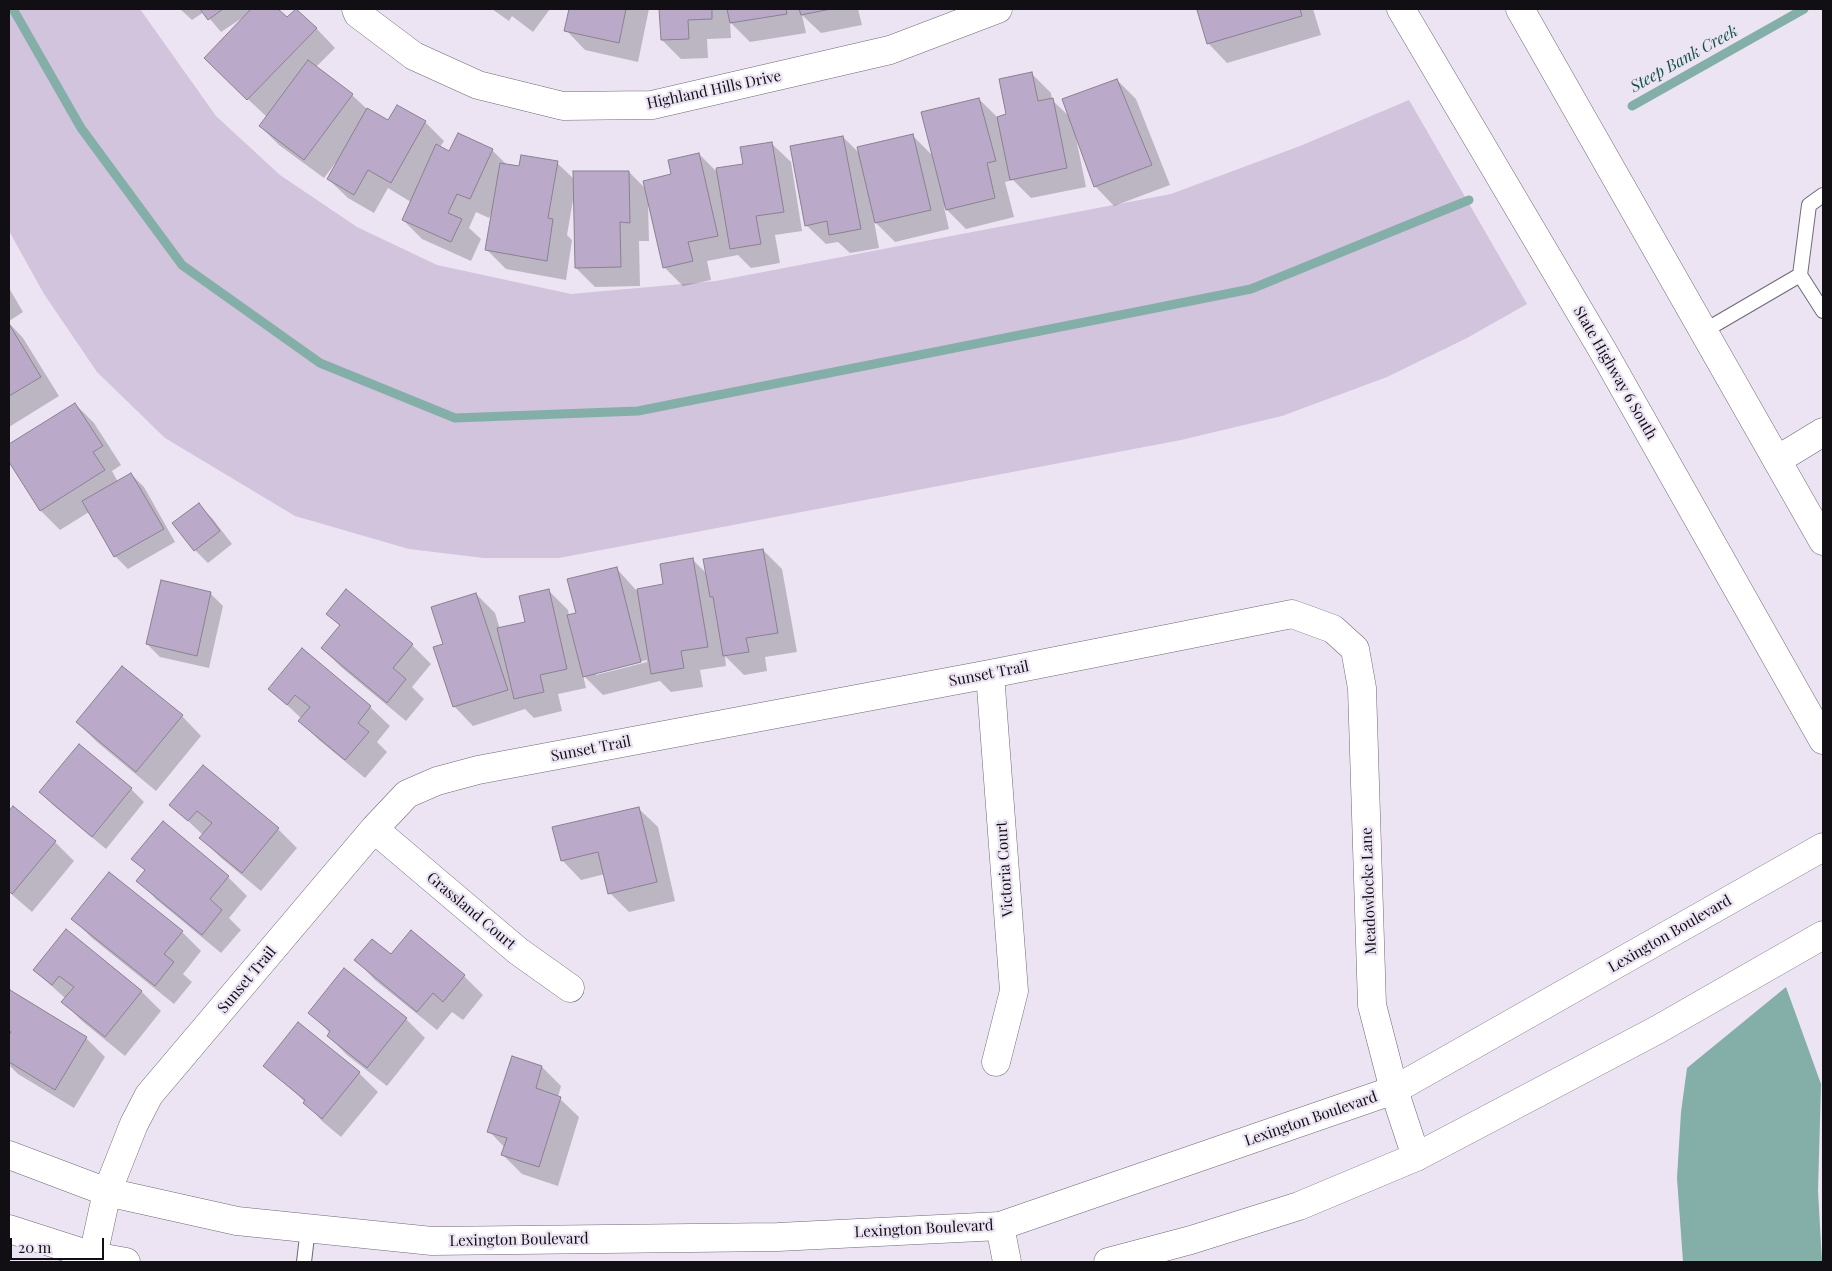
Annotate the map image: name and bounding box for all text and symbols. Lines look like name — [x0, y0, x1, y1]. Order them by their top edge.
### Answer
water label: Steep Bank Creek — [1627, 21, 1741, 97]
street label: Highland Hills Drive — [645, 67, 783, 113]
street label: State Highway 6 South — [1570, 303, 1660, 443]
street label: Sunset Trail — [947, 657, 1031, 691]
street label: Sunset Trail — [549, 732, 633, 766]
street label: Victoria Court — [993, 821, 1017, 917]
street label: Meadowlocke Lane — [1358, 827, 1380, 955]
street label: Grassland Court — [423, 869, 519, 953]
street label: Lexington Boulevard — [1605, 891, 1735, 977]
street label: Sunset Trail — [214, 943, 280, 1017]
street label: Lexington Boulevard — [1242, 1088, 1380, 1150]
street label: Lexington Boulevard — [854, 1216, 994, 1242]
scale bar — [12, 1228, 106, 1260]
street label: Lexington Boulevard — [449, 1230, 589, 1250]
text: 20 m — [18, 1237, 51, 1257]

